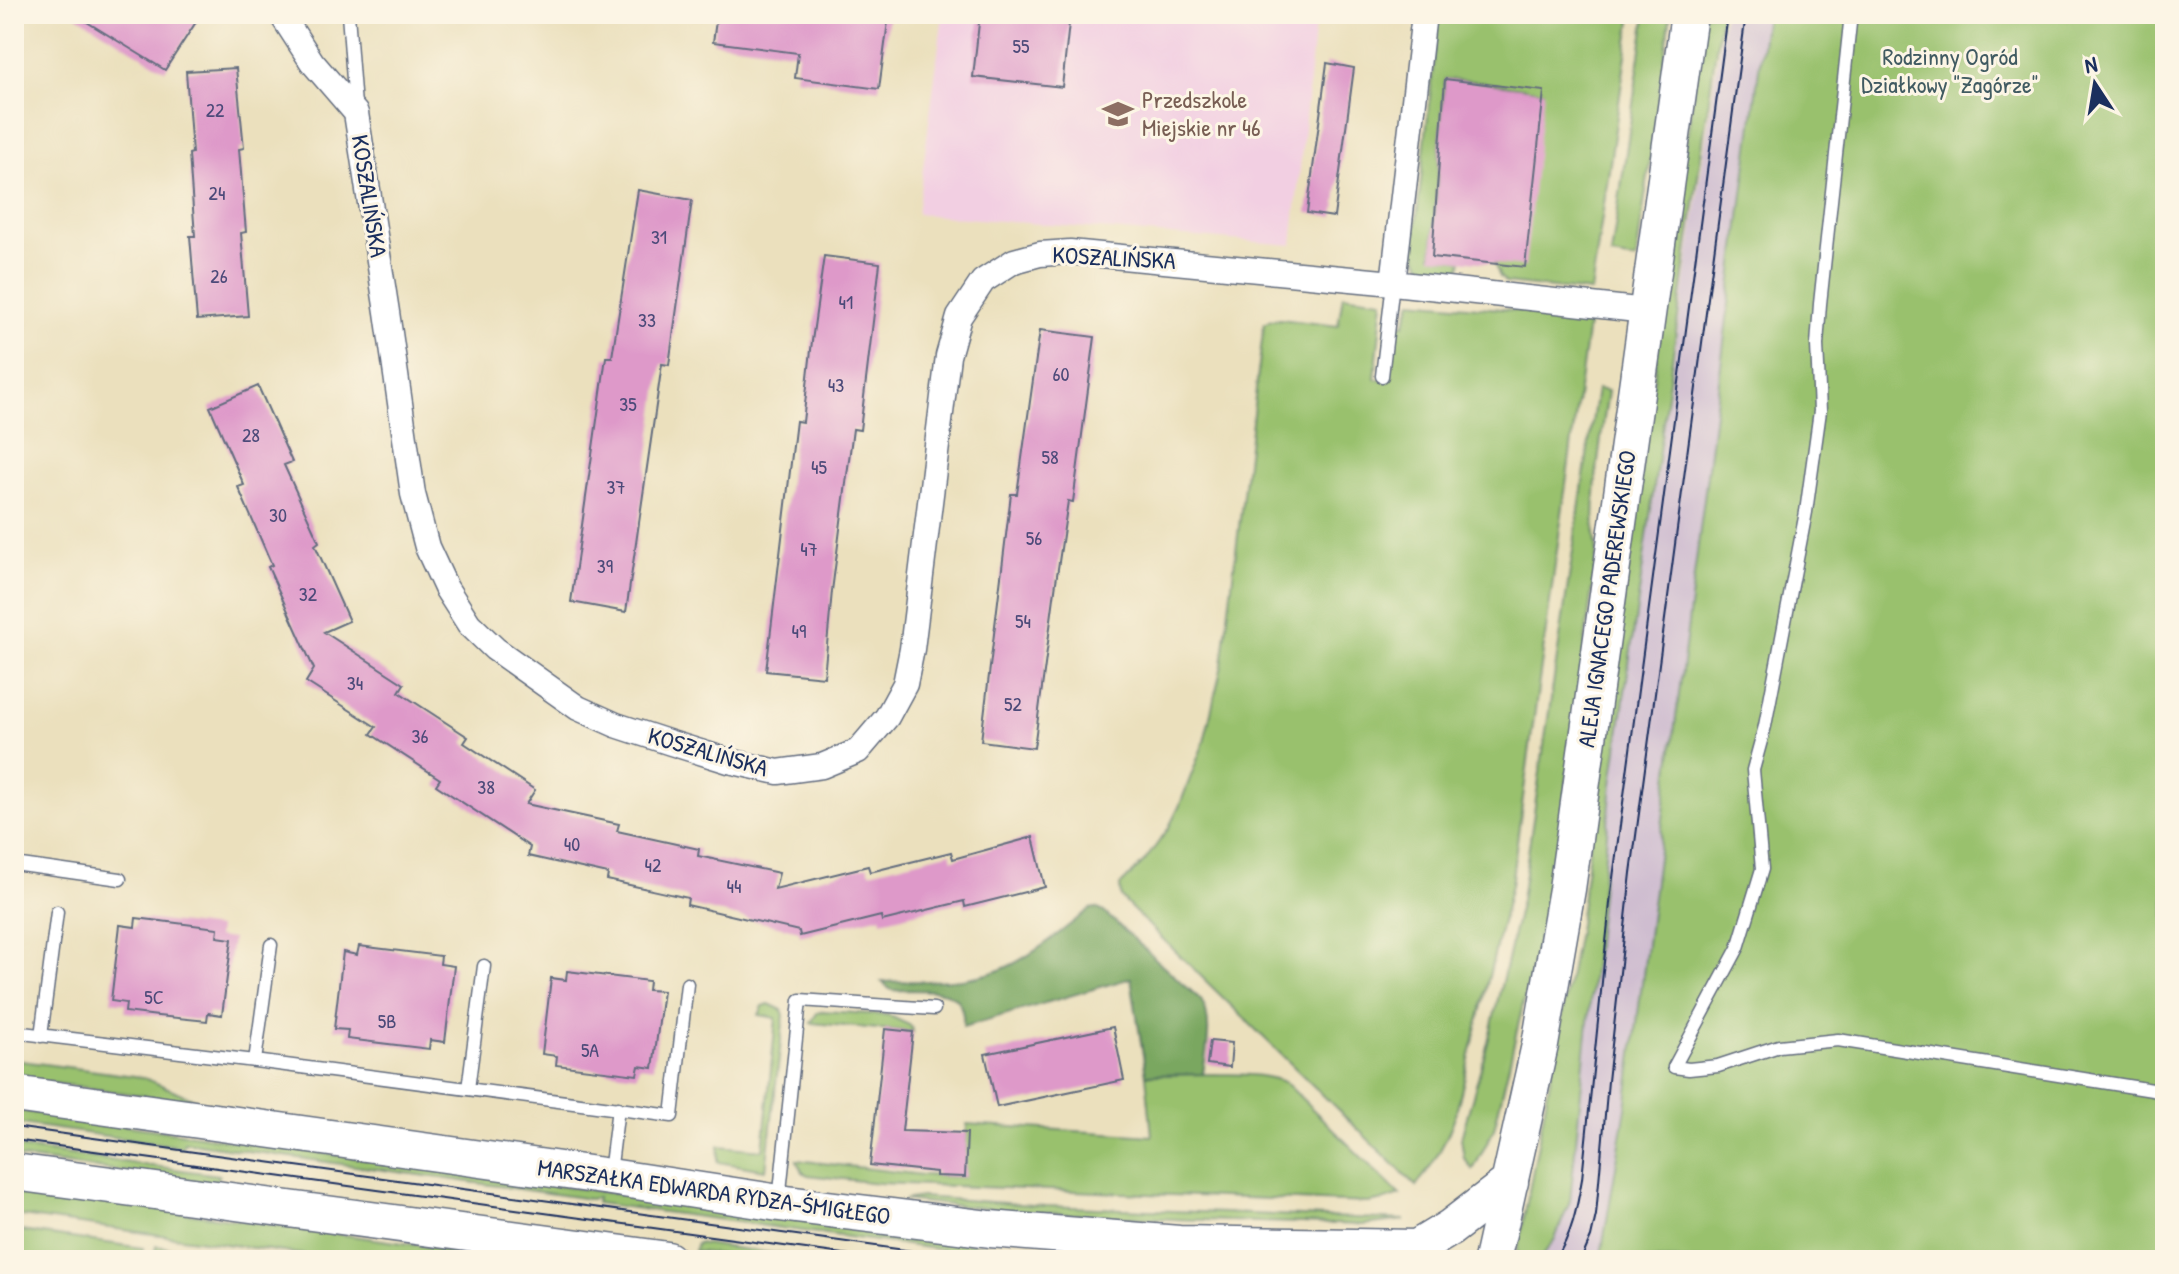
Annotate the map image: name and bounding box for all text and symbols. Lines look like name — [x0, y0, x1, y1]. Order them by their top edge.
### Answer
house number: 55 — [1013, 32, 1030, 59]
park label: Rodzinny Ogród Działkowy "Zagórze" — [1861, 40, 2039, 100]
north arrow — [2055, 44, 2135, 124]
text: N — [2082, 48, 2100, 80]
place label: Przedszkole Miejskie nr 46 — [1142, 83, 1261, 143]
house number: 22 — [206, 96, 225, 123]
school or university icon: Przedszkole Miejskie nr 46 — [1101, 97, 1135, 131]
street label: KOSZALIŃSKA — [345, 132, 395, 260]
house number: 24 — [209, 179, 225, 206]
house number: 31 — [651, 223, 667, 250]
street label: KOSZALIŃSKA — [1052, 238, 1177, 276]
house number: 26 — [210, 262, 228, 289]
house number: 41 — [839, 288, 853, 315]
house number: 33 — [638, 306, 656, 333]
house number: 60 — [1053, 360, 1070, 387]
house number: 43 — [828, 371, 844, 398]
house number: 35 — [619, 390, 637, 417]
house number: 28 — [242, 421, 260, 448]
house number: 58 — [1041, 443, 1059, 470]
street label: ALEJA IGNACEGO PADEREWSKIEGO — [1569, 448, 1643, 749]
house number: 45 — [811, 453, 828, 480]
house number: 37 — [607, 473, 626, 500]
house number: 30 — [269, 501, 287, 528]
house number: 56 — [1026, 524, 1042, 551]
house number: 47 — [800, 535, 818, 562]
house number: 39 — [597, 552, 613, 579]
house number: 32 — [299, 580, 318, 607]
house number: 54 — [1015, 607, 1031, 634]
house number: 49 — [792, 617, 806, 644]
house number: 34 — [347, 669, 363, 696]
house number: 52 — [1004, 690, 1023, 717]
street label: KOSZALIŃSKA — [645, 719, 772, 784]
house number: 36 — [412, 722, 428, 749]
house number: 38 — [477, 773, 495, 800]
house number: 40 — [564, 830, 580, 857]
house number: 42 — [645, 851, 662, 878]
house number: 44 — [727, 872, 742, 899]
house number: 5C — [144, 983, 164, 1010]
house number: 5B — [378, 1007, 396, 1034]
house number: 5A — [581, 1036, 599, 1063]
street label: MARSZAŁKA EDWARDA RYDZA-ŚMIGŁEGO — [536, 1150, 892, 1232]

